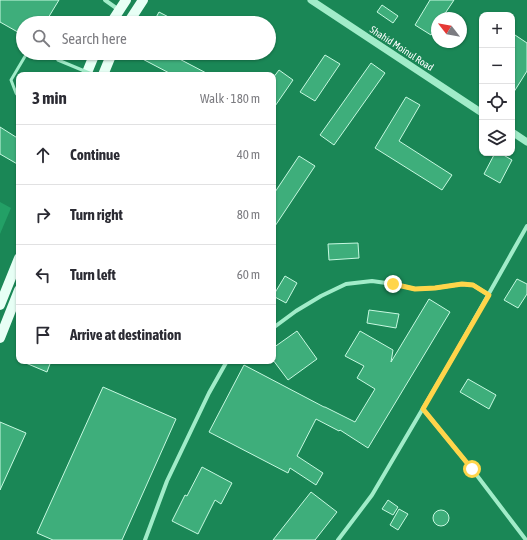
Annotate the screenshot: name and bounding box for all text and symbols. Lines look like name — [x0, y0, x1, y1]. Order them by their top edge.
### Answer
north arrow — [431, 12, 467, 48]
map controls — [479, 12, 515, 156]
button: + — [479, 12, 515, 48]
search box — [16, 16, 276, 60]
street label: Shahid Moinul Road — [368, 24, 436, 73]
icon: search — [30, 27, 52, 49]
text: Search here — [62, 30, 127, 47]
button: − — [479, 48, 515, 84]
button: locate — [479, 84, 515, 120]
text: 3 min — [32, 88, 67, 108]
text: Walk · 180 m — [200, 91, 260, 106]
button: layers — [479, 120, 515, 156]
icon: ahead — [32, 144, 54, 166]
text: Continue — [70, 146, 120, 163]
text: 40 m — [237, 147, 260, 162]
icon: right — [32, 204, 54, 226]
text: Turn right — [70, 206, 123, 223]
text: 80 m — [237, 207, 260, 222]
icon: left — [32, 264, 54, 286]
text: Turn left — [70, 266, 116, 283]
text: 60 m — [237, 267, 260, 282]
route end — [384, 275, 402, 293]
icon: arrive — [32, 324, 54, 346]
text: Arrive at destination — [70, 326, 181, 343]
route start — [463, 460, 481, 478]

